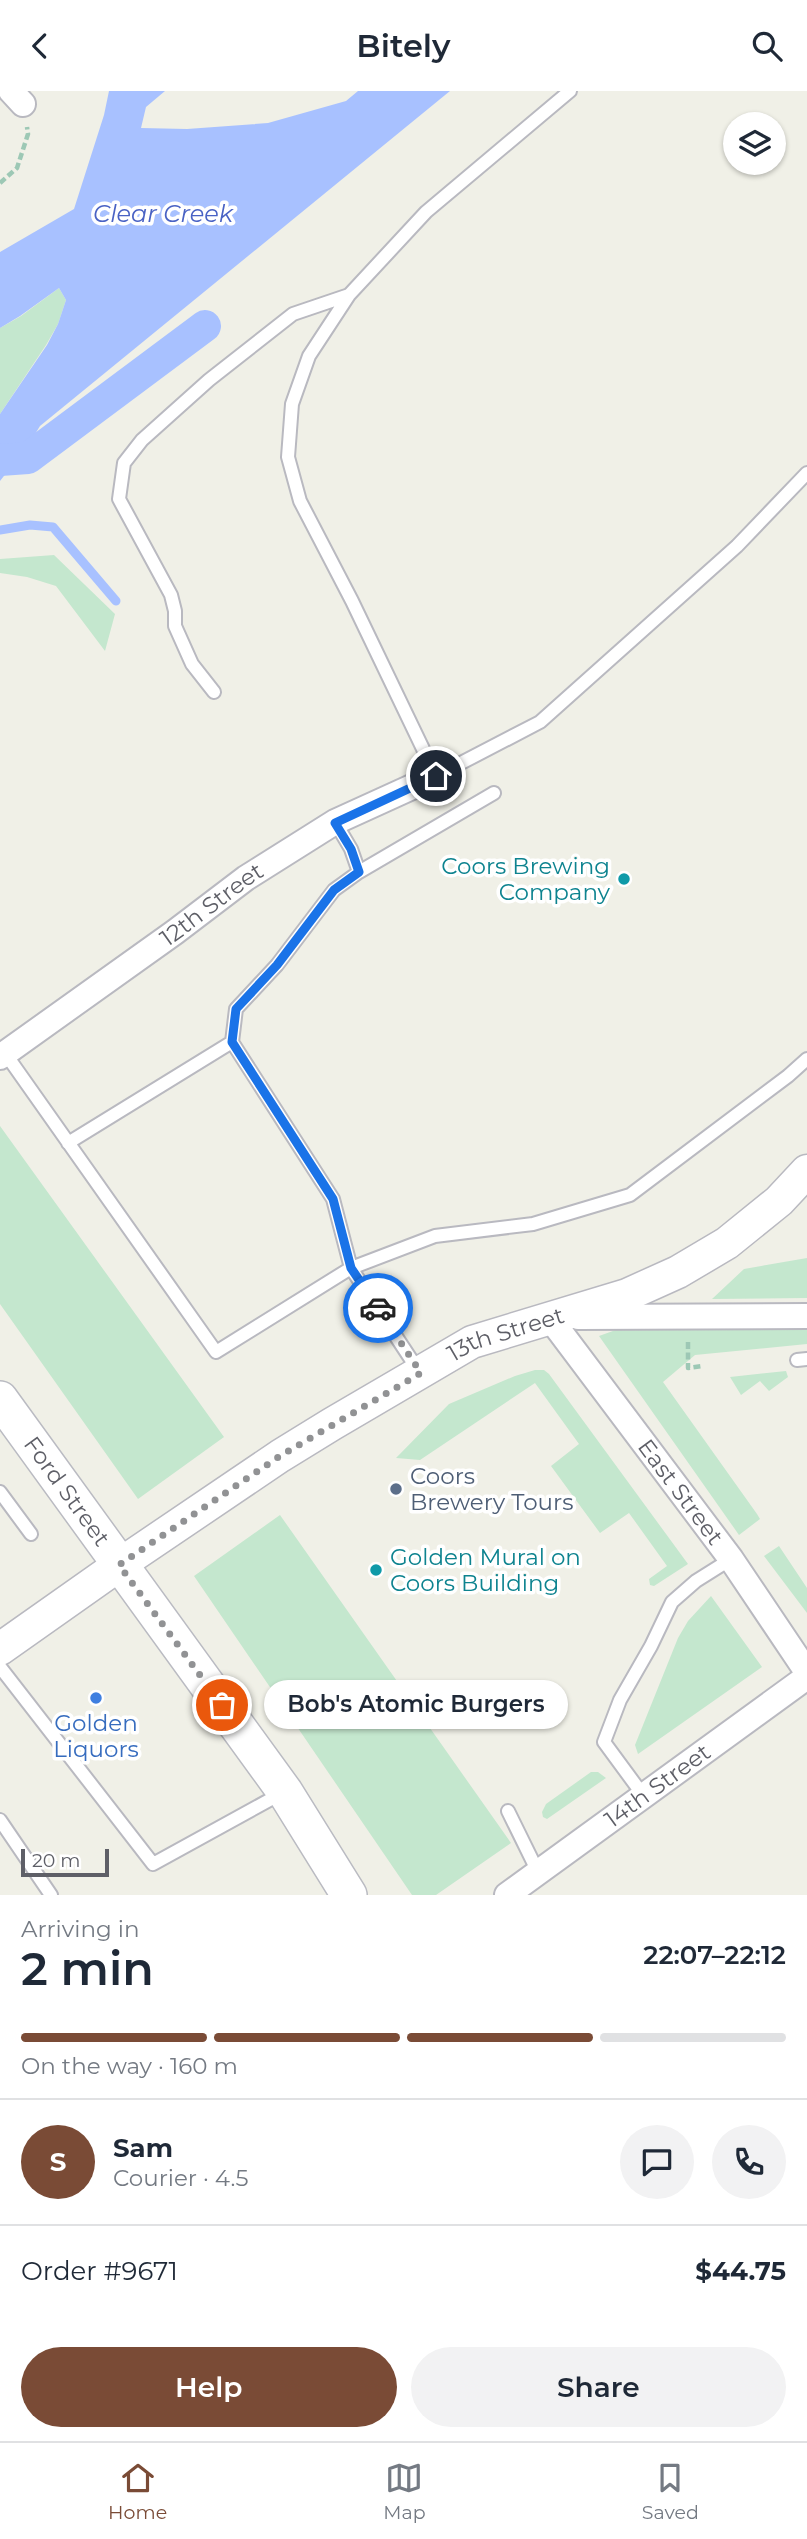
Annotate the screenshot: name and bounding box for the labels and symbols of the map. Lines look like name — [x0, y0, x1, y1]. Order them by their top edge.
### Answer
water label: Clear Creek — [93, 199, 235, 228]
pin — [406, 746, 466, 806]
place label: Coors Brewing Company — [441, 852, 611, 906]
street label: 12th Street — [155, 857, 268, 952]
marker: Coors Brewing Company — [616, 871, 632, 887]
courier — [343, 1273, 413, 1343]
street label: 13th Street — [442, 1301, 567, 1367]
street label: Ford Street — [18, 1431, 116, 1552]
street label: East Street — [632, 1434, 729, 1550]
place label: Coors Brewery Tours — [410, 1462, 573, 1516]
marker: Coors Brewery Tours — [388, 1481, 404, 1497]
place label: Golden Mural on Coors Building — [390, 1543, 581, 1597]
marker: Golden Mural on Coors Building — [368, 1562, 384, 1578]
pin — [192, 1675, 252, 1735]
callout: Bob's Atomic Burgers — [264, 1681, 568, 1729]
marker: Golden Liquors — [88, 1690, 104, 1706]
place label: Golden Liquors — [53, 1709, 139, 1763]
street label: 14th Street — [599, 1738, 716, 1833]
scale bar — [21, 1846, 108, 1878]

